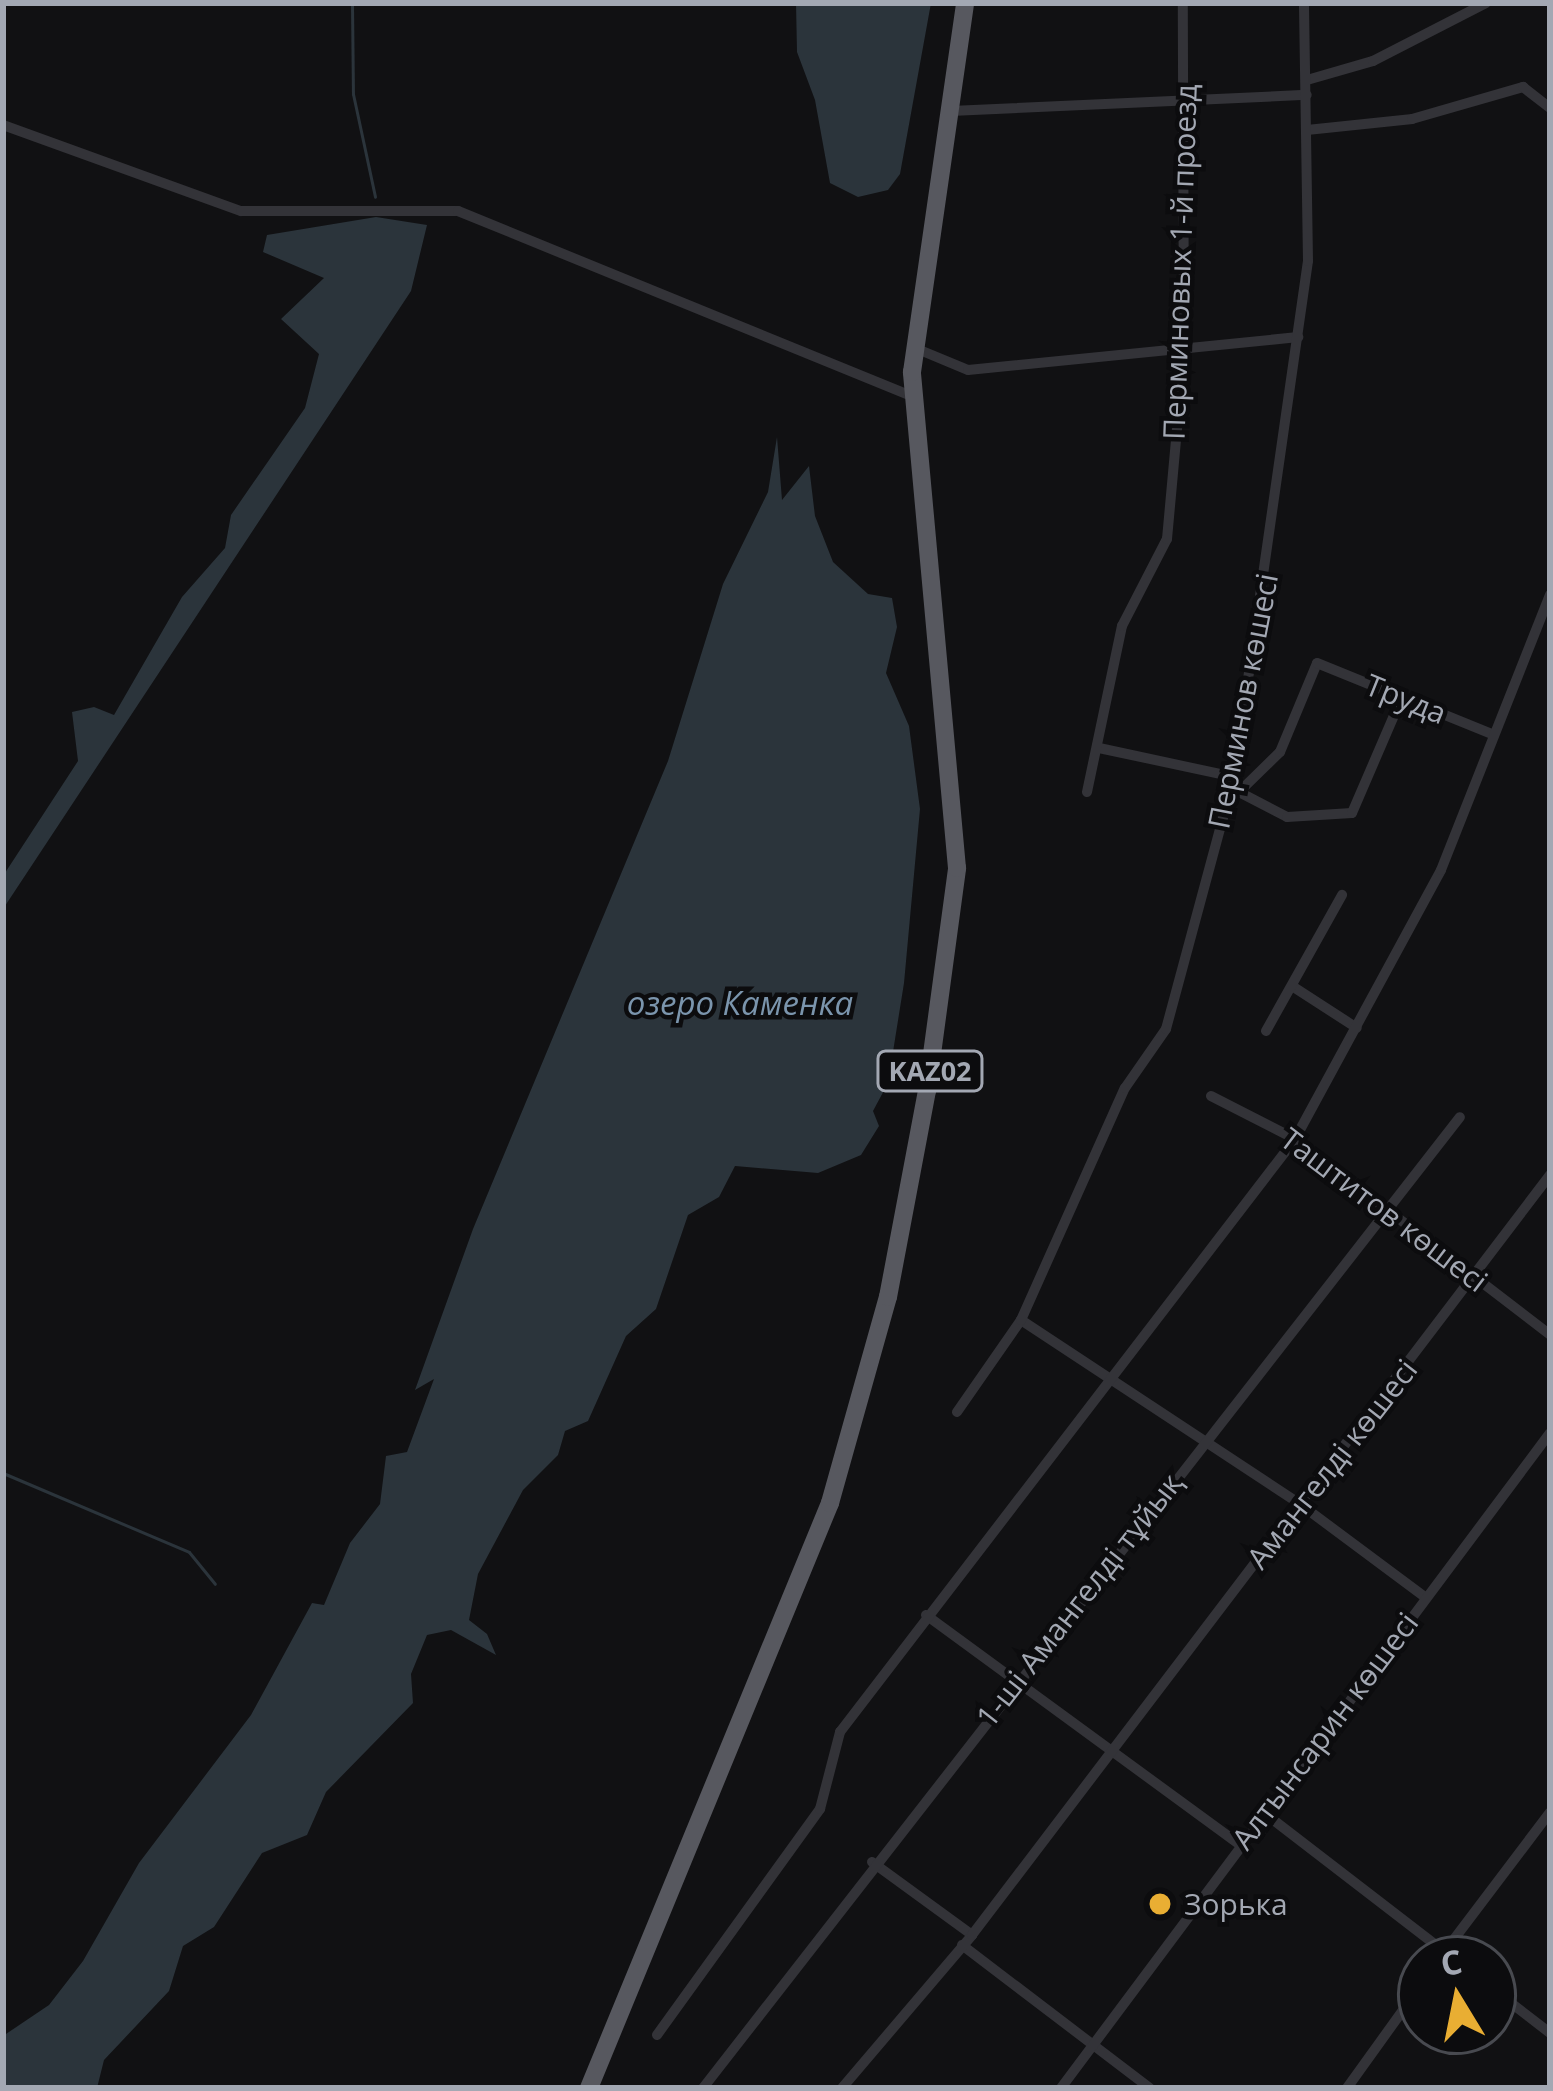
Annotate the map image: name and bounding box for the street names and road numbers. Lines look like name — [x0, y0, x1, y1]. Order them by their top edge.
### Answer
street label: Перминовых 1-й проезд — [1156, 83, 1204, 441]
street label: Перминов көшесі — [1201, 570, 1285, 832]
street label: Труда — [1360, 667, 1452, 731]
road number: KAZ02 — [876, 1050, 984, 1092]
street label: Таштитов көшесі — [1274, 1121, 1494, 1299]
street label: Амангелді көшесі — [1239, 1352, 1425, 1576]
street label: 1-ші Амангелді тұйық — [969, 1466, 1189, 1734]
street label: Алтынсарин көшесі — [1224, 1606, 1426, 1856]

